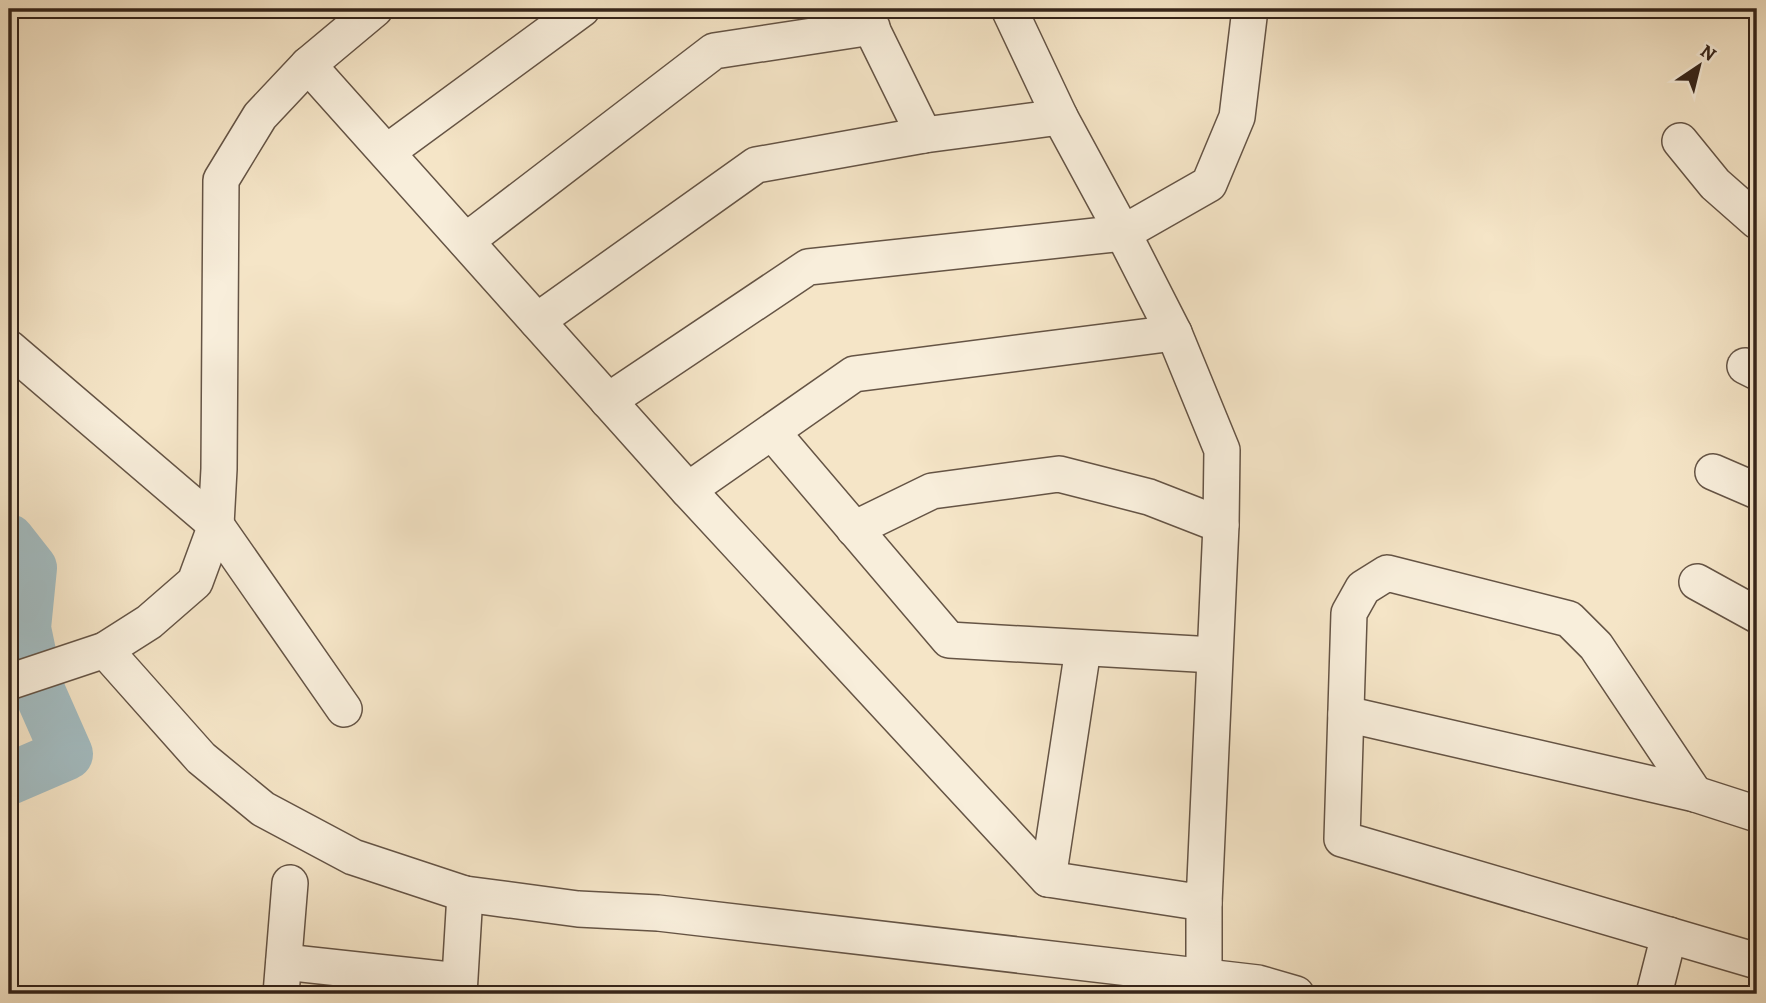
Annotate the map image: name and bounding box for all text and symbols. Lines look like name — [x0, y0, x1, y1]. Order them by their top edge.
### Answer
north arrow — [1664, 32, 1734, 102]
text: N — [1695, 38, 1721, 68]

